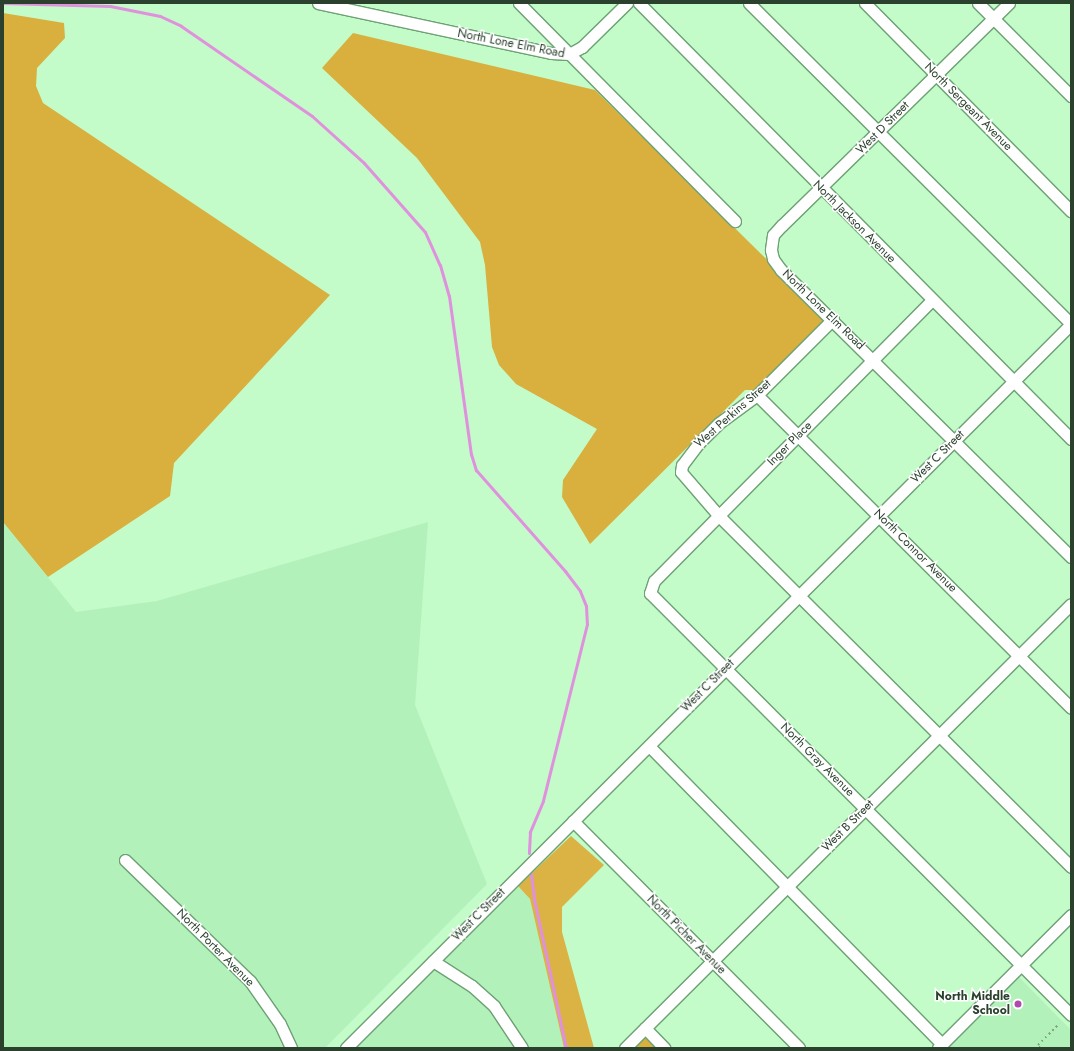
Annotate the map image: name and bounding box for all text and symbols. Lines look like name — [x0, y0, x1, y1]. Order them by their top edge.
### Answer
street label: North Lone Elm Road — [456, 27, 566, 61]
street label: North Sergeant Avenue — [921, 60, 1015, 154]
street label: West D Street — [854, 99, 912, 157]
street label: North Jackson Avenue — [810, 178, 898, 266]
street label: North Lone Elm Road — [779, 267, 867, 353]
street label: West Perkins Street — [692, 377, 774, 451]
street label: Inger Place — [765, 419, 815, 469]
street label: West C Street — [909, 428, 967, 486]
street label: North Connor Avenue — [870, 506, 960, 596]
street label: West C Street — [679, 657, 737, 715]
street label: North Gray Avenue — [777, 720, 857, 800]
street label: West B Street — [819, 797, 877, 855]
street label: West C Street — [450, 886, 508, 944]
street label: North Picher Avenue — [644, 893, 728, 977]
street label: North Porter Avenue — [173, 906, 257, 990]
place label: North Middle School — [935, 990, 1010, 1018]
marker: North Middle School — [1013, 999, 1023, 1009]

